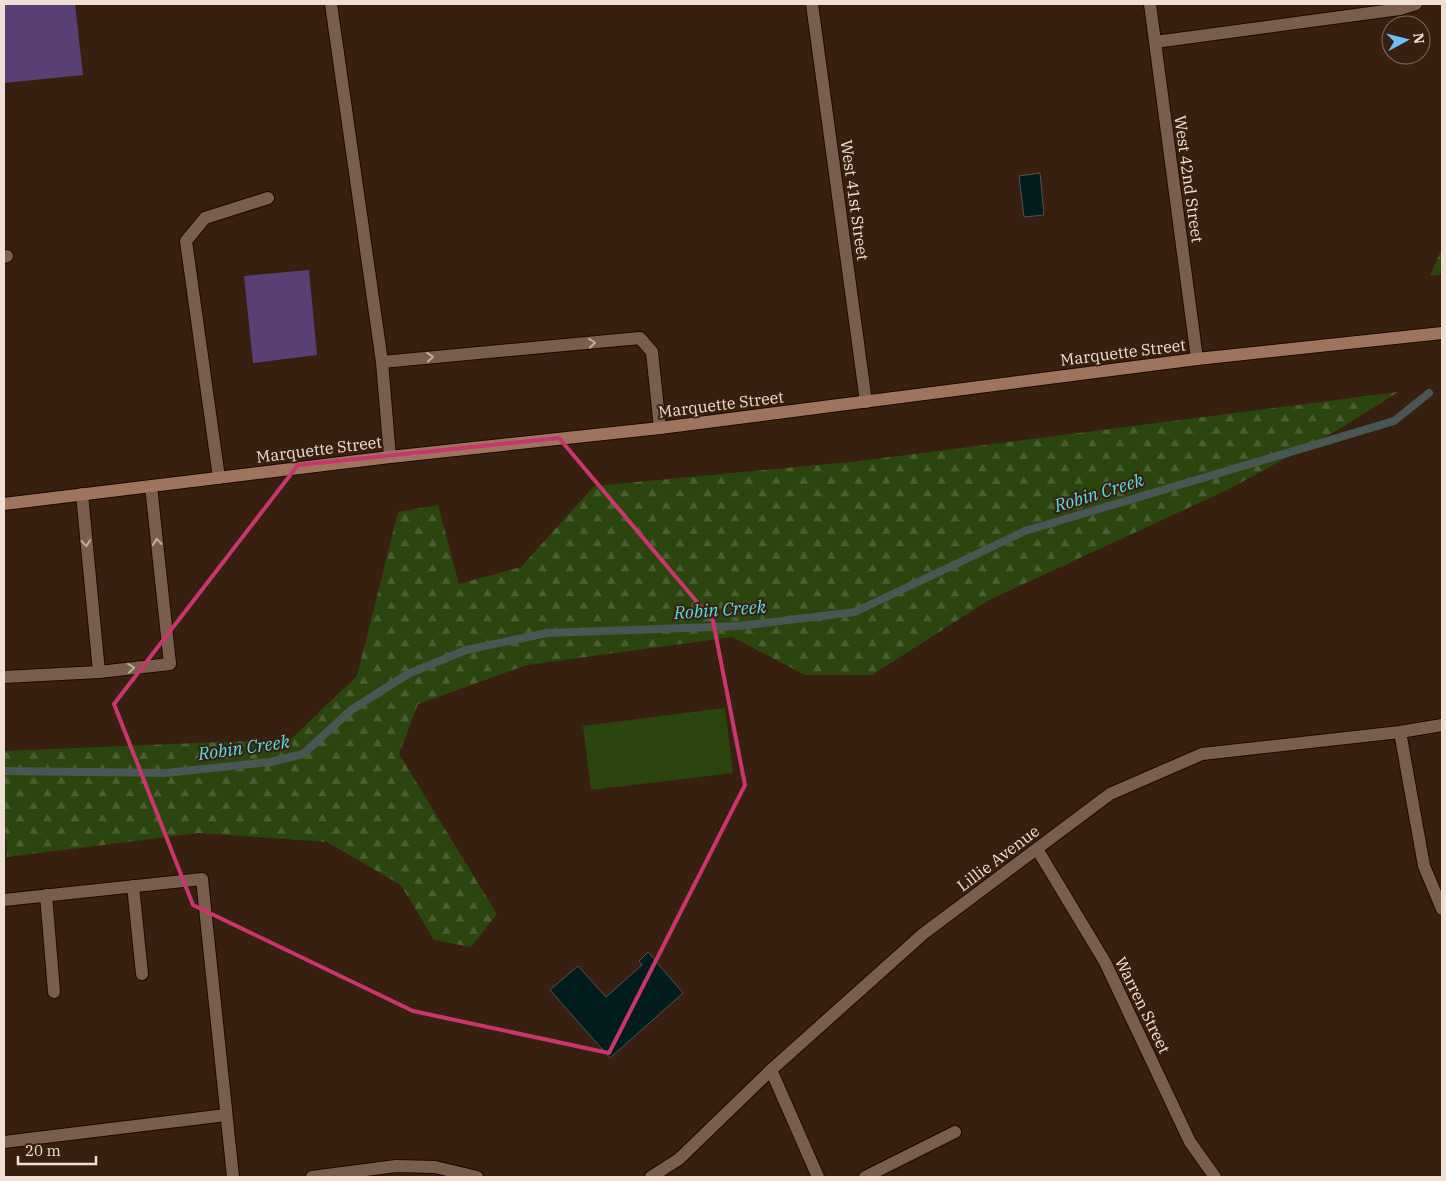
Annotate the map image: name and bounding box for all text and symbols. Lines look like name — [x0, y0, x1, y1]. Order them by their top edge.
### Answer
north arrow — [1381, 15, 1431, 65]
text: N — [1409, 32, 1429, 45]
street label: West 42nd Street — [1170, 114, 1208, 244]
street label: West 41st Street — [837, 138, 873, 262]
street label: Marquette Street — [1059, 334, 1187, 370]
one-way arrow — [588, 337, 596, 348]
one-way arrow — [427, 352, 435, 363]
street label: Marquette Street — [657, 386, 785, 422]
street label: Marquette Street — [255, 431, 383, 467]
water label: Robin Creek — [1050, 468, 1147, 517]
one-way arrow — [152, 538, 163, 546]
one-way arrow — [81, 539, 92, 547]
water label: Robin Creek — [672, 595, 767, 624]
one-way arrow — [127, 663, 135, 674]
water label: Robin Creek — [196, 730, 292, 765]
street label: Lillie Avenue — [953, 821, 1043, 895]
street label: Warren Street — [1111, 953, 1175, 1057]
scale bar — [18, 1134, 95, 1166]
text: 20 m — [25, 1141, 61, 1160]

